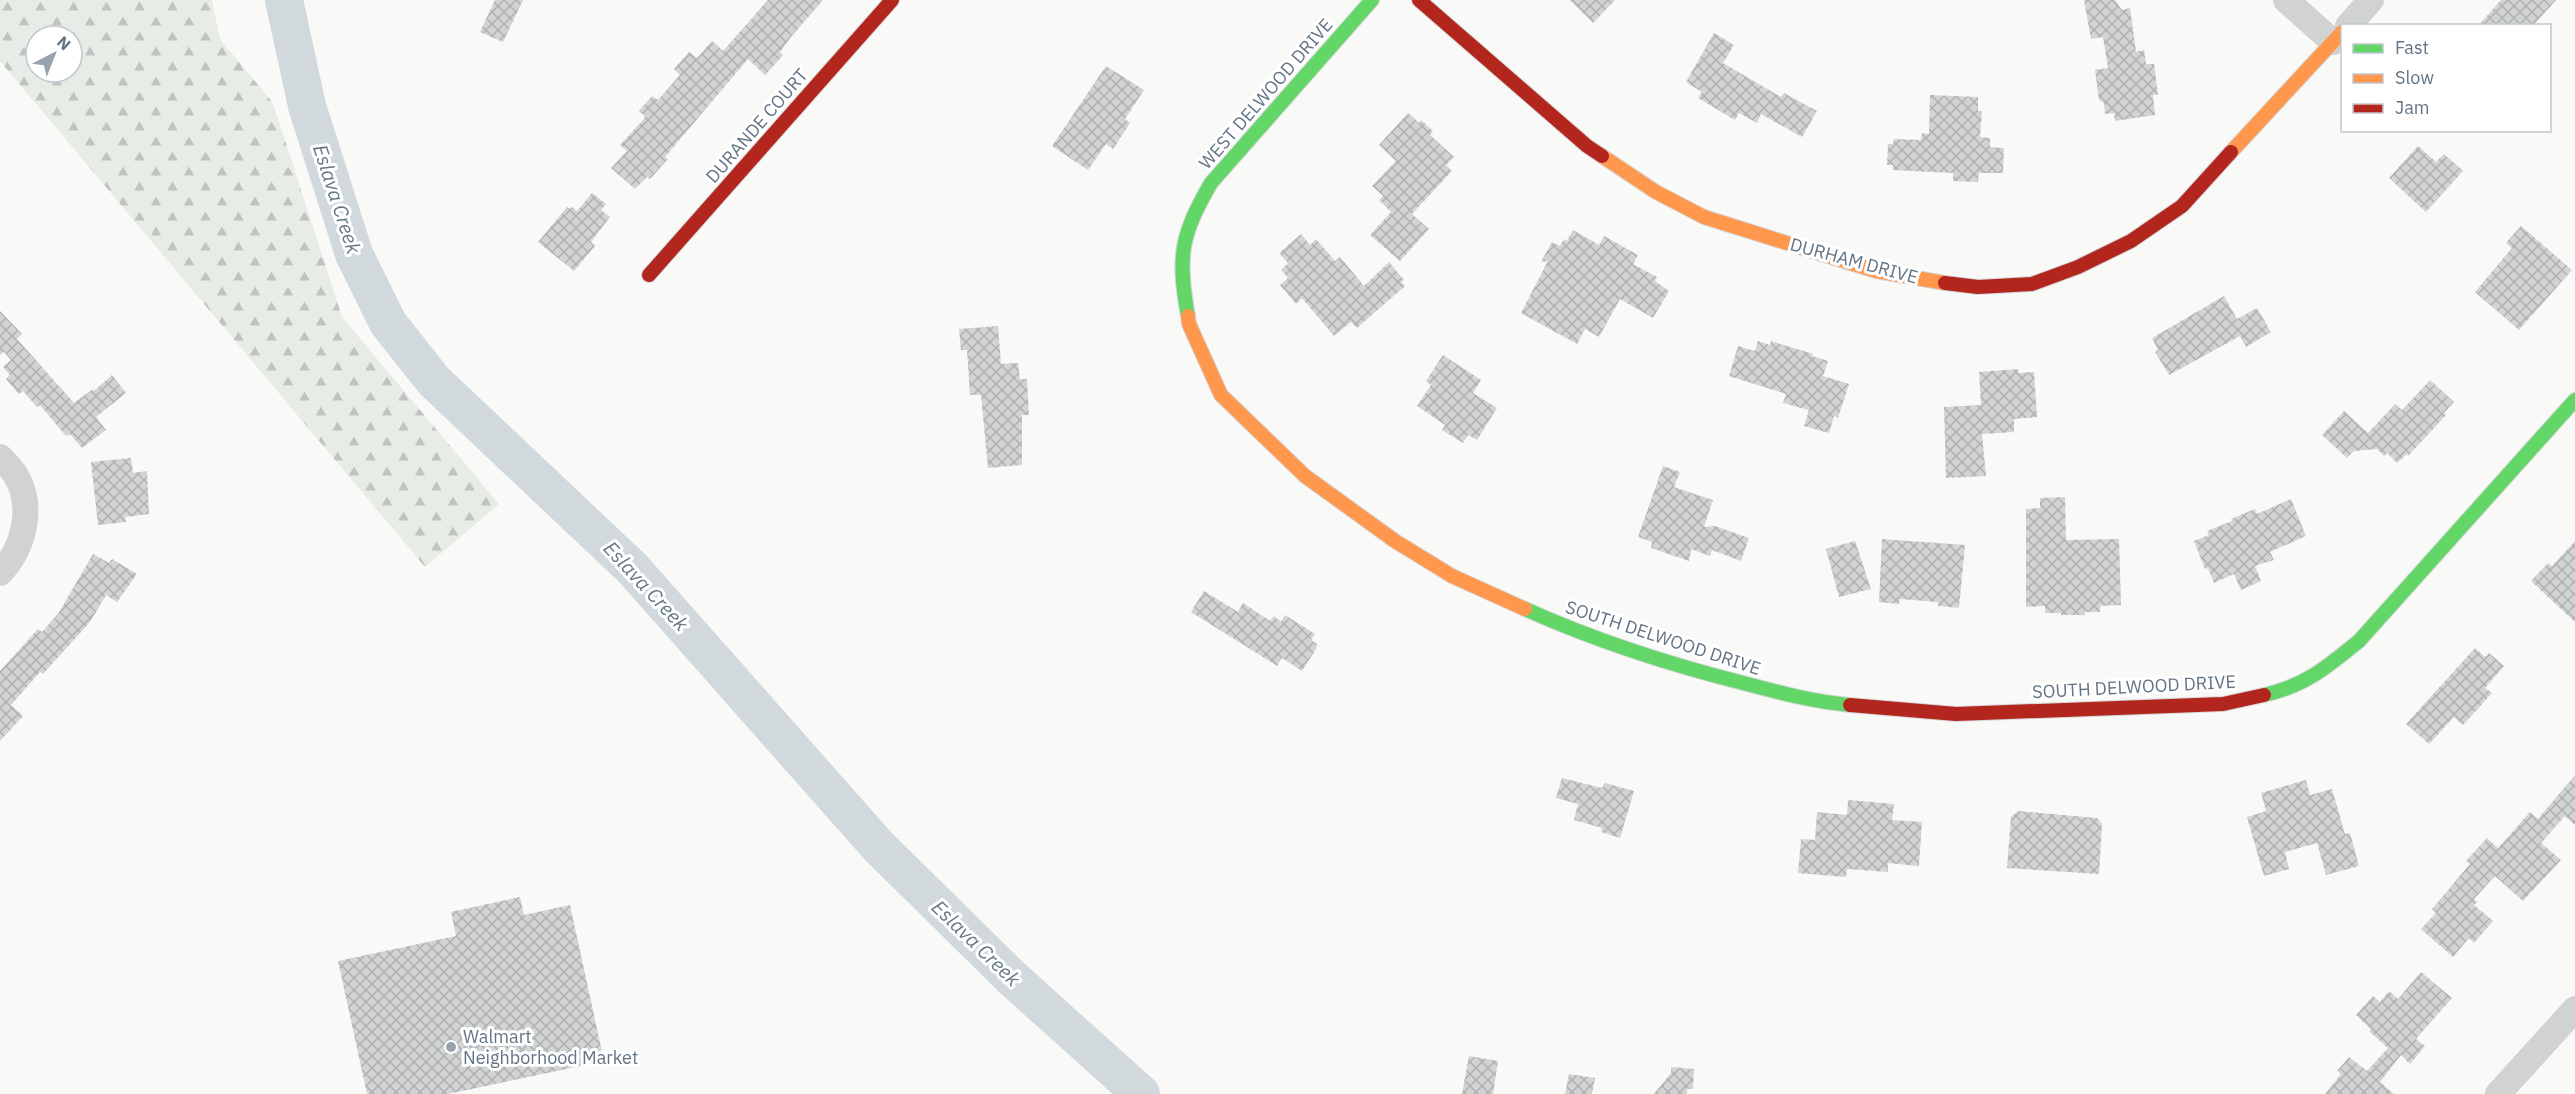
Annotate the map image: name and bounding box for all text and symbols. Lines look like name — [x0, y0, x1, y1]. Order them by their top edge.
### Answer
street label: WEST DELWOOD DRIVE — [1194, 13, 1337, 174]
north arrow — [24, 24, 84, 84]
legend — [2341, 24, 2551, 132]
text: N — [53, 32, 75, 54]
text: Fast — [2395, 36, 2429, 59]
street label: DURANDE COURT — [701, 64, 813, 188]
text: Slow — [2395, 66, 2434, 89]
text: Jam — [2395, 96, 2430, 119]
water label: Eslava Creek — [307, 141, 368, 258]
street label: DURHAM DRIVE — [1788, 232, 1920, 289]
water label: Eslava Creek — [598, 535, 695, 637]
street label: SOUTH DELWOOD DRIVE — [1563, 595, 1764, 680]
street label: SOUTH DELWOOD DRIVE — [2032, 670, 2236, 703]
water label: Eslava Creek — [926, 894, 1027, 992]
place label: Walmart Neighborhood Market — [463, 1025, 638, 1069]
marker: Walmart Neighborhood Market — [444, 1040, 458, 1054]

